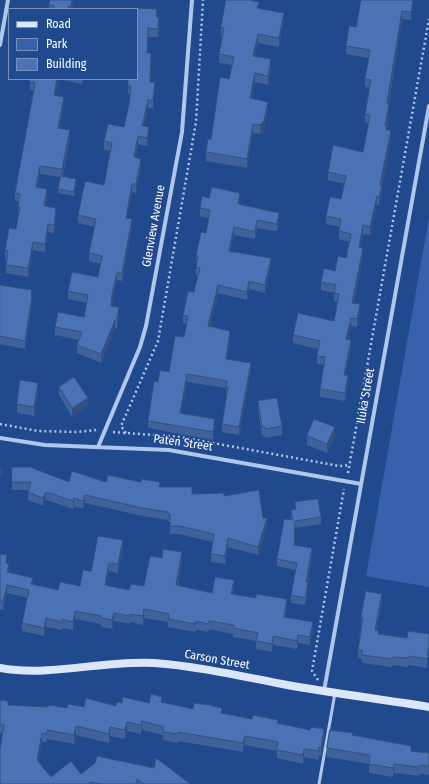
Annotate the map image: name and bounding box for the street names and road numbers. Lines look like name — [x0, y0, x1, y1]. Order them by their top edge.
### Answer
street label: Glenview Avenue — [140, 184, 168, 268]
street label: Iluka Street — [354, 367, 378, 425]
street label: Paten Street — [152, 432, 214, 454]
street label: Carson Street — [183, 647, 251, 673]

